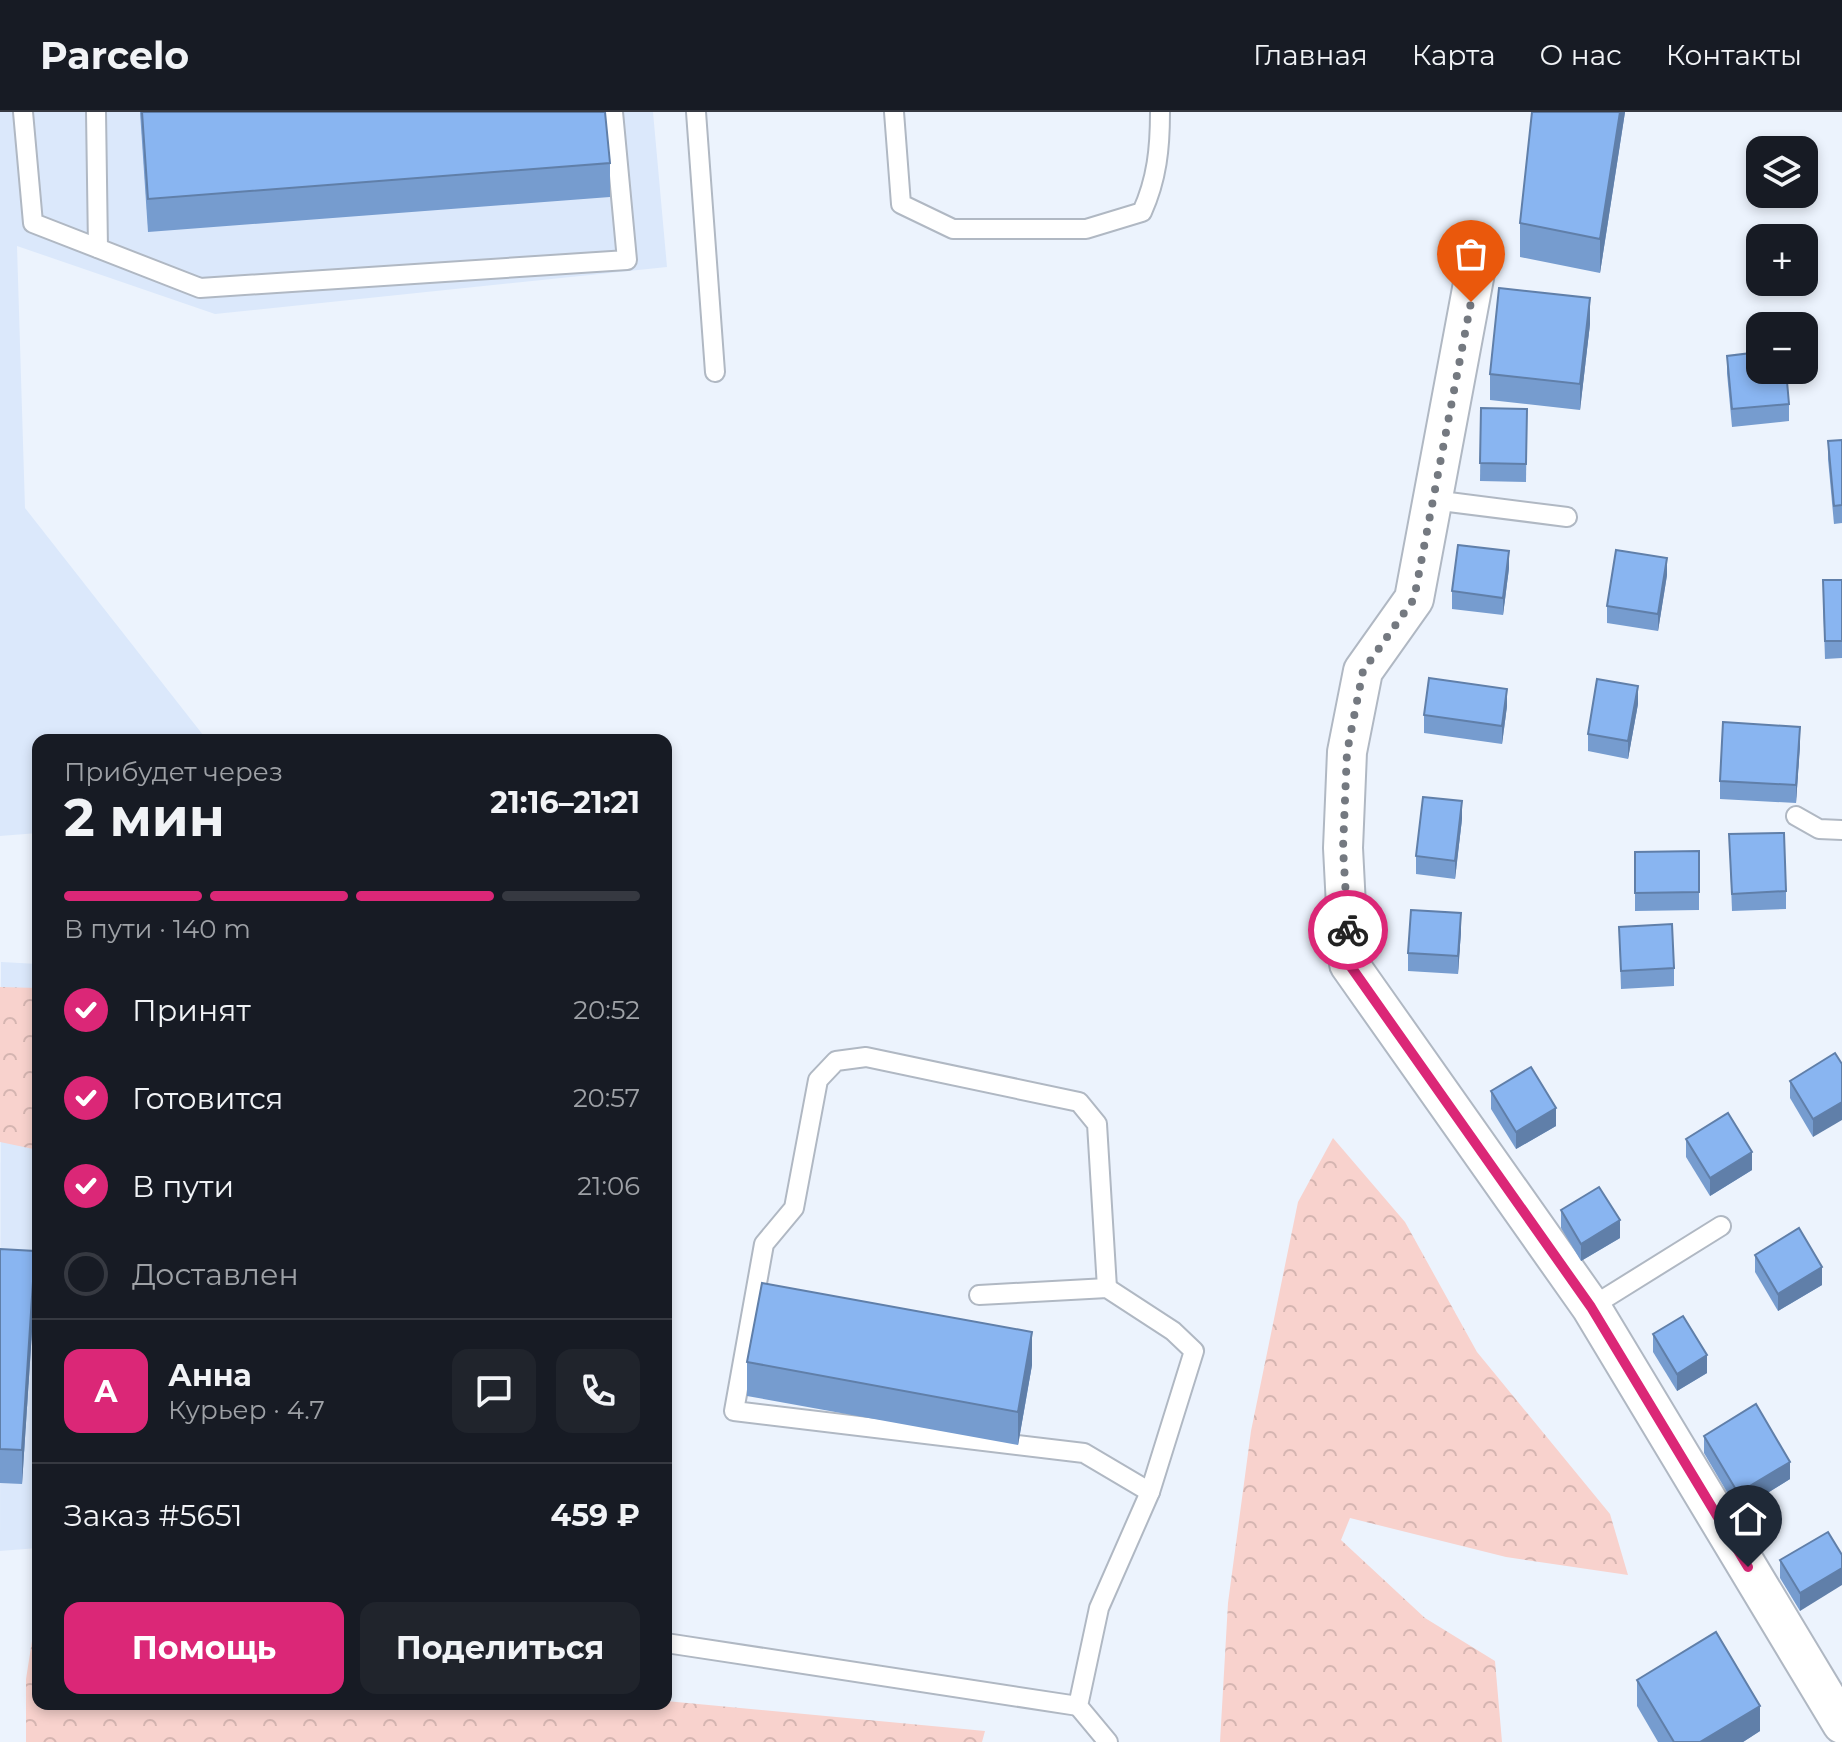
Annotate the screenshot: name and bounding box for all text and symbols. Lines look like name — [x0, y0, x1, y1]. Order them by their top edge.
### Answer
text: Parcelo — [40, 32, 189, 79]
text: Главная — [1253, 38, 1368, 72]
text: Карта — [1412, 38, 1496, 72]
text: О нас — [1540, 38, 1622, 72]
text: Контакты — [1666, 38, 1802, 72]
map controls — [1746, 136, 1818, 384]
button: layers — [1746, 136, 1818, 208]
pin — [1437, 220, 1505, 302]
button: + — [1746, 224, 1818, 296]
icon: bag — [1449, 232, 1493, 276]
button: − — [1746, 312, 1818, 384]
text: Прибудет через — [64, 756, 283, 788]
text: 21:16–21:21 — [490, 784, 640, 821]
text: 2 мин — [64, 786, 225, 849]
courier — [1308, 890, 1388, 970]
icon: bike — [1326, 908, 1370, 952]
text: В пути · 140 m — [64, 913, 251, 945]
icon: check — [64, 988, 108, 1032]
text: Принят — [132, 992, 251, 1029]
text: 20:52 — [573, 994, 640, 1026]
icon: check — [64, 1076, 108, 1120]
text: Готовится — [132, 1080, 284, 1117]
text: 20:57 — [573, 1082, 640, 1114]
icon: check — [64, 1164, 108, 1208]
text: В пути — [132, 1168, 234, 1205]
text: 21:06 — [577, 1170, 640, 1202]
text: Доставлен — [132, 1256, 299, 1293]
button: chat — [452, 1349, 536, 1433]
button: phone — [556, 1349, 640, 1433]
text: Анна — [168, 1357, 252, 1394]
text: А — [94, 1373, 118, 1410]
text: Курьер · 4.7 — [168, 1394, 325, 1426]
pin — [1714, 1485, 1782, 1567]
text: Заказ #5651 — [64, 1497, 243, 1534]
text: 459 ₽ — [551, 1497, 640, 1534]
icon: home — [1726, 1497, 1770, 1541]
button: Помощь — [64, 1602, 344, 1694]
button: Поделиться — [360, 1602, 640, 1694]

